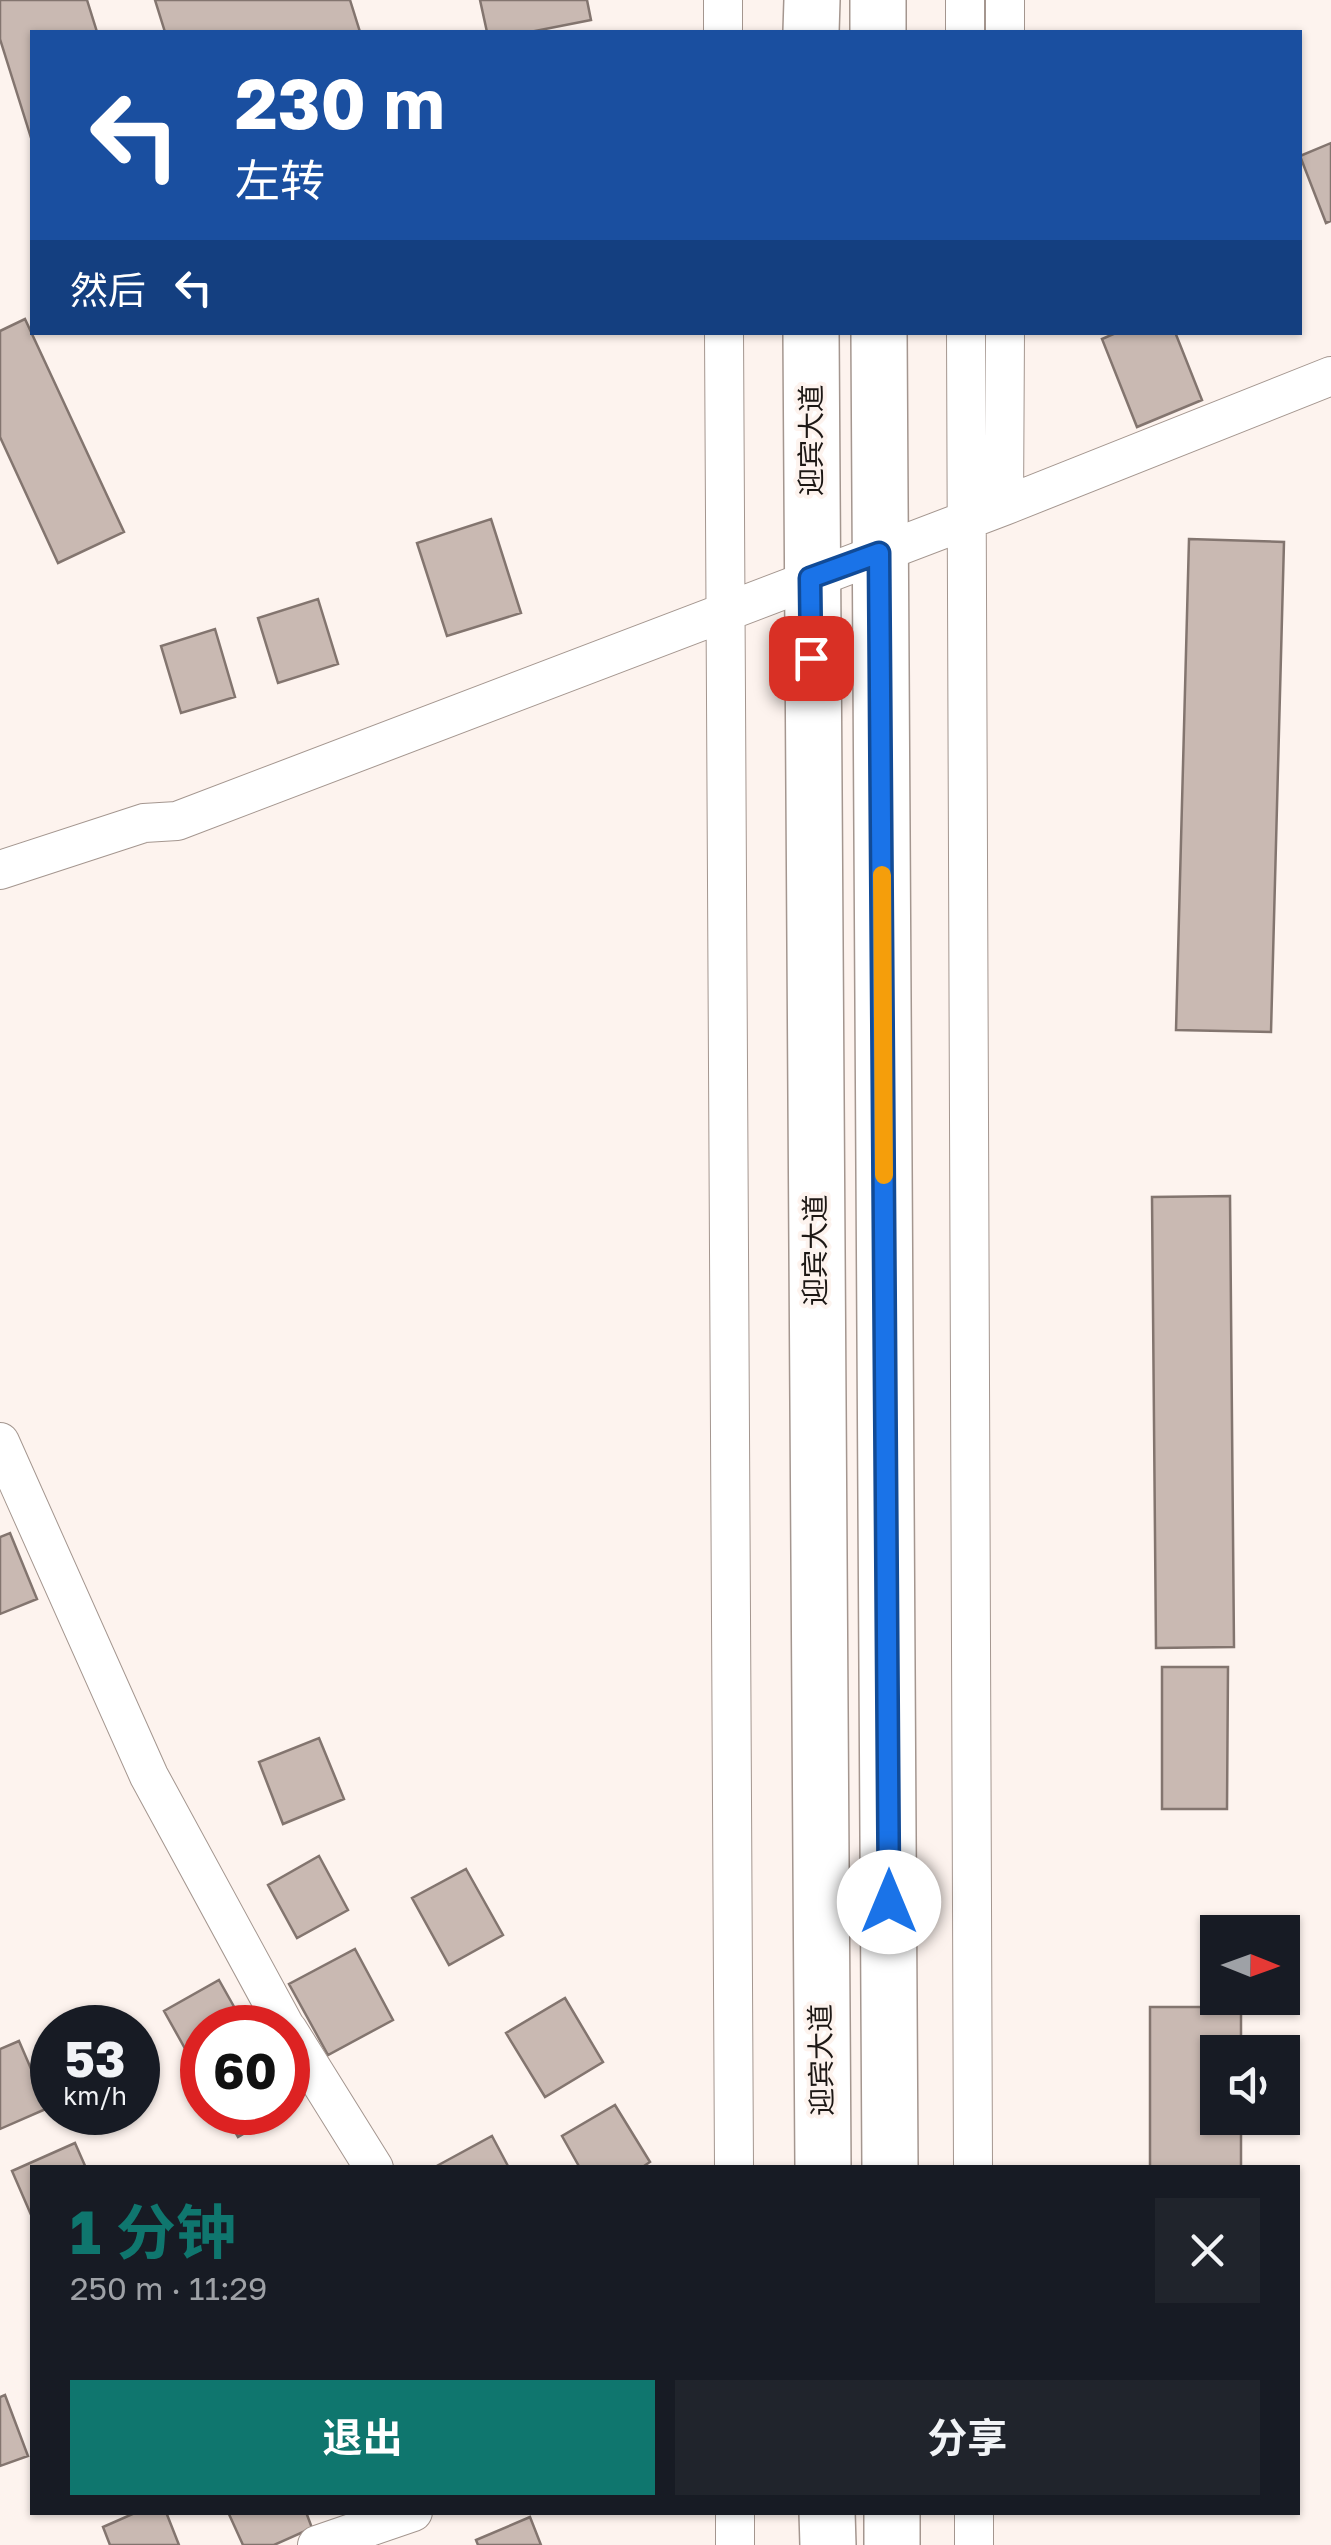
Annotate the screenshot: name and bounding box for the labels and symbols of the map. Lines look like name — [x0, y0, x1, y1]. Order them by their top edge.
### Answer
street label: 迎宾大道 — [794, 384, 827, 496]
pin — [769, 616, 854, 701]
street label: 迎宾大道 — [798, 1194, 831, 1306]
position arrow — [837, 1850, 941, 1954]
north arrow — [1200, 1915, 1300, 2015]
street label: 迎宾大道 — [803, 2004, 838, 2116]
speed limit sign: 60 — [180, 2005, 310, 2135]

